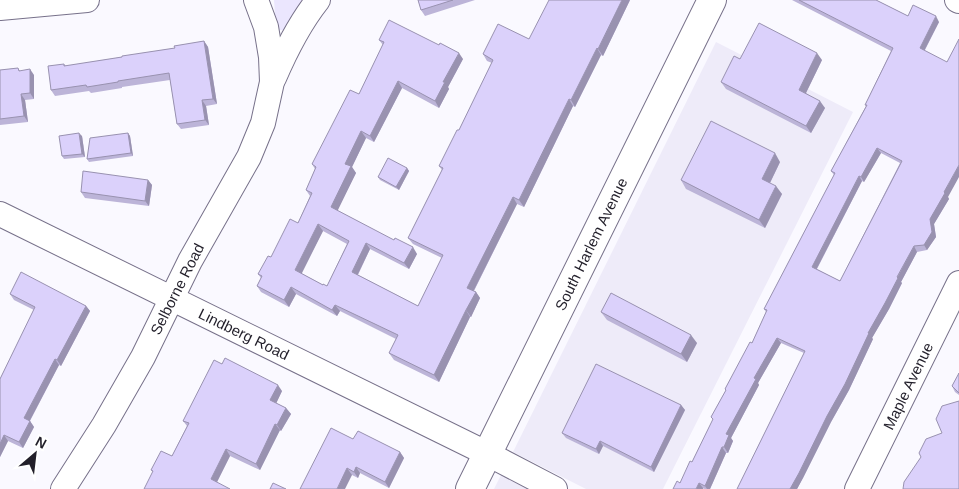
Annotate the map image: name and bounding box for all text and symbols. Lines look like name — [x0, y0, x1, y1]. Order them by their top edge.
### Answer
street label: South Harlem Avenue — [551, 175, 631, 313]
street label: Selborne Road — [147, 241, 207, 337]
street label: Lindberg Road — [196, 305, 292, 363]
street label: Maple Avenue — [880, 340, 936, 432]
north arrow — [10, 429, 60, 479]
text: N — [33, 433, 49, 452]

